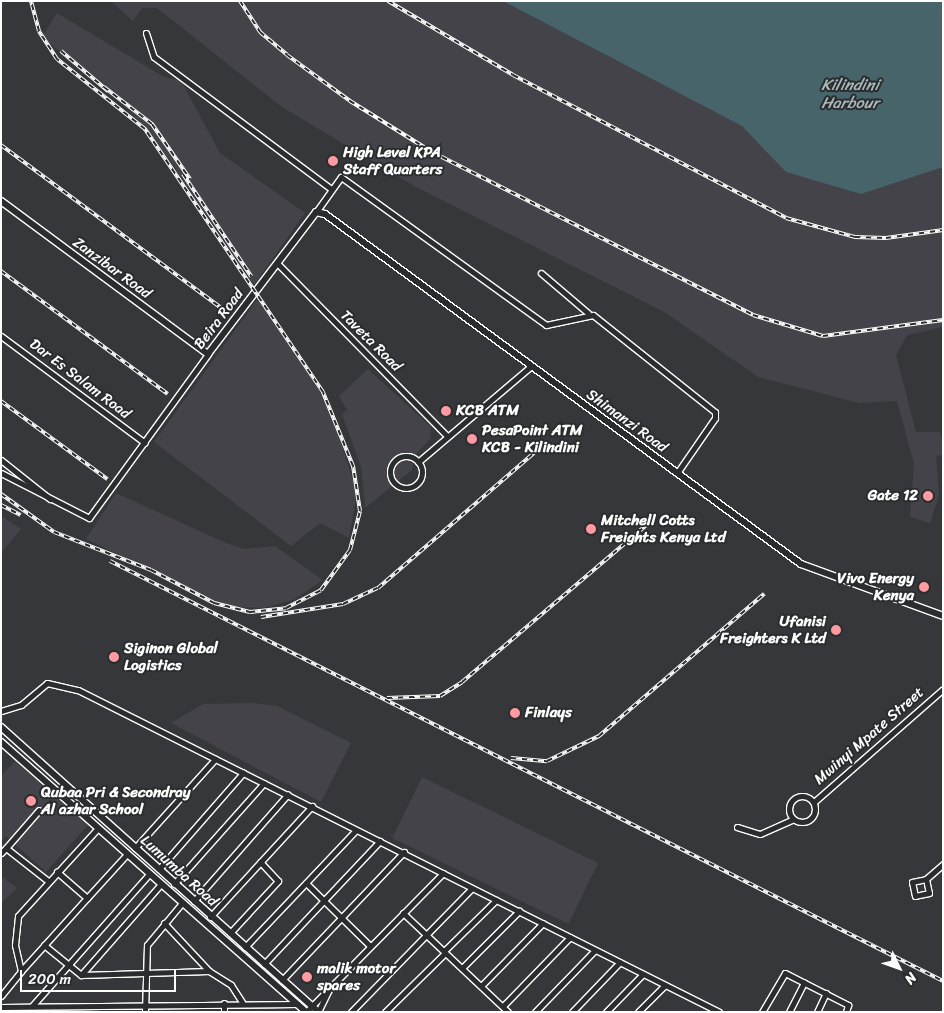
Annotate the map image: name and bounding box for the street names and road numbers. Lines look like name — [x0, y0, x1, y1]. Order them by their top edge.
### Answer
street label: Zanzibar Road — [69, 233, 155, 303]
street label: Beira Road — [190, 285, 248, 353]
street label: Taveta Road — [337, 307, 405, 375]
street label: Dar Es Salam Road — [26, 335, 134, 423]
street label: Shimanzi Road — [583, 386, 671, 456]
street label: Mwinyi Mpate Street — [810, 683, 928, 789]
street label: Lumumba Road — [137, 832, 221, 910]

